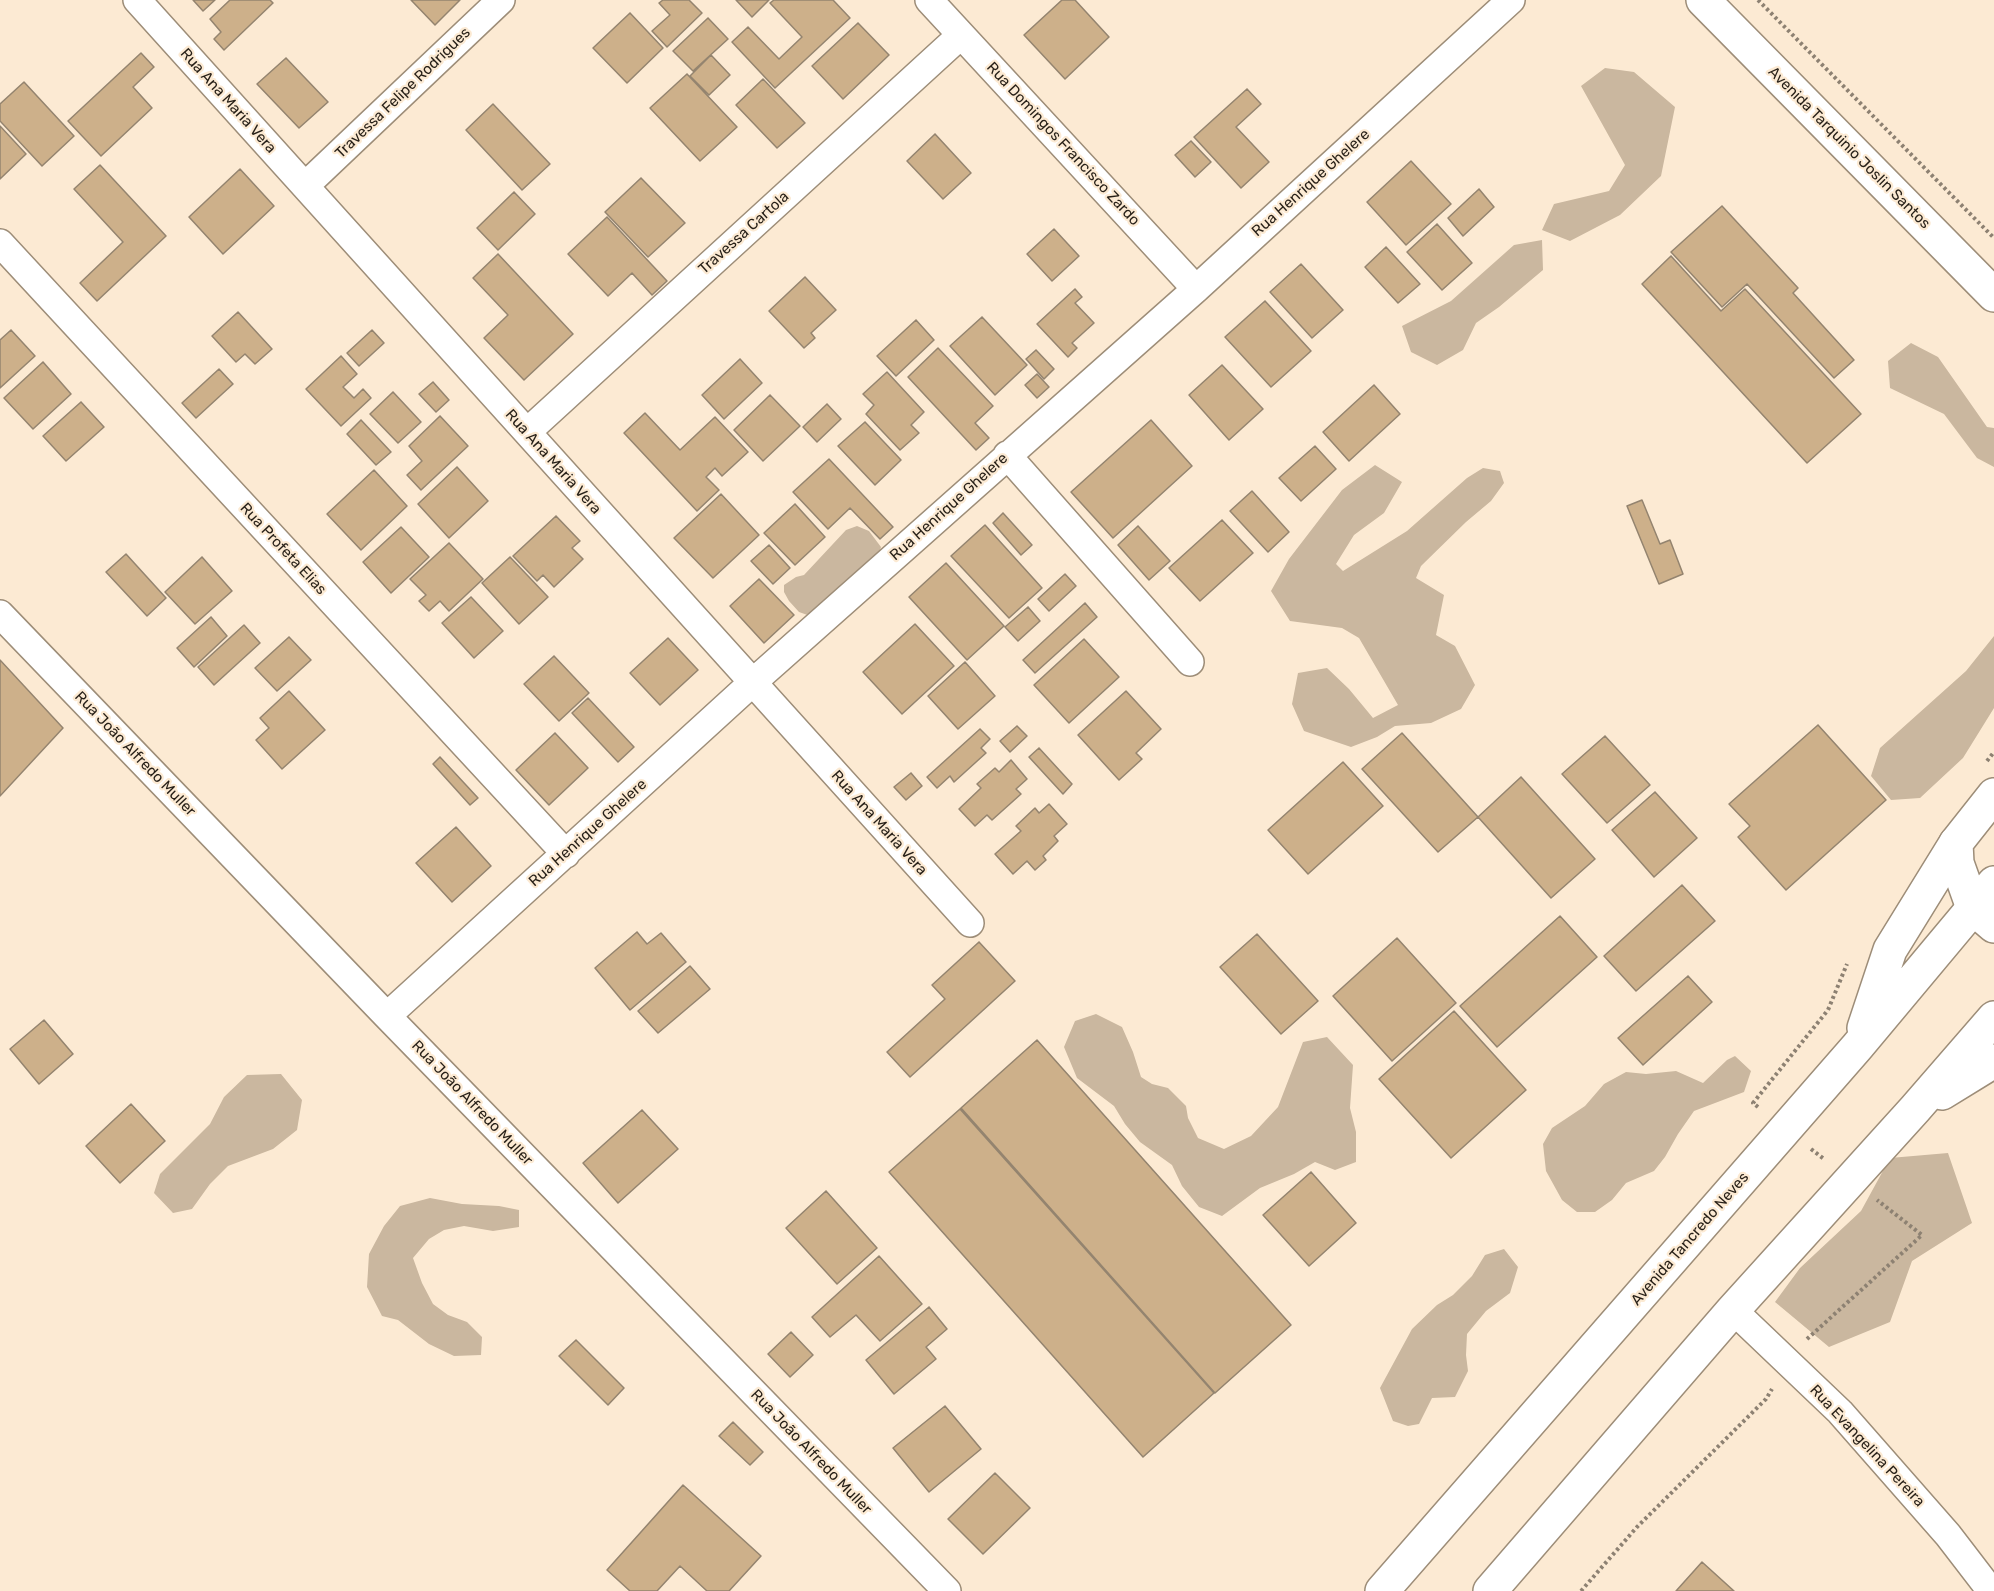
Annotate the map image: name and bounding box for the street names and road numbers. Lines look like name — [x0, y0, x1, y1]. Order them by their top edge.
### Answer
street label: Travessa Felipe Rodrigues — [332, 24, 474, 162]
street label: Rua Ana Maria Vera — [176, 45, 280, 157]
street label: Rua Domingos Francisco Zardo — [983, 59, 1143, 229]
street label: Avenida Tarquinio Joslin Santos — [1764, 63, 1934, 233]
street label: Rua Henrique Ghelere — [1248, 125, 1374, 241]
street label: Travessa Cartola — [695, 188, 793, 278]
street label: Rua Ana Maria Vera — [501, 406, 605, 518]
street label: Rua Henrique Ghelere — [886, 449, 1012, 565]
street label: Rua Profeta Elias — [236, 499, 330, 599]
street label: Rua João Alfredo Muller — [71, 688, 199, 820]
street label: Rua Ana Maria Vera — [827, 767, 931, 879]
street label: Rua Henrique Ghelere — [525, 775, 651, 891]
street label: Rua João Alfredo Muller — [408, 1037, 536, 1169]
street label: Avenida Tancredo Neves — [1627, 1169, 1753, 1309]
street label: Rua Evangelina Pereira — [1806, 1381, 1928, 1511]
street label: Rua João Alfredo Muller — [747, 1386, 875, 1518]

